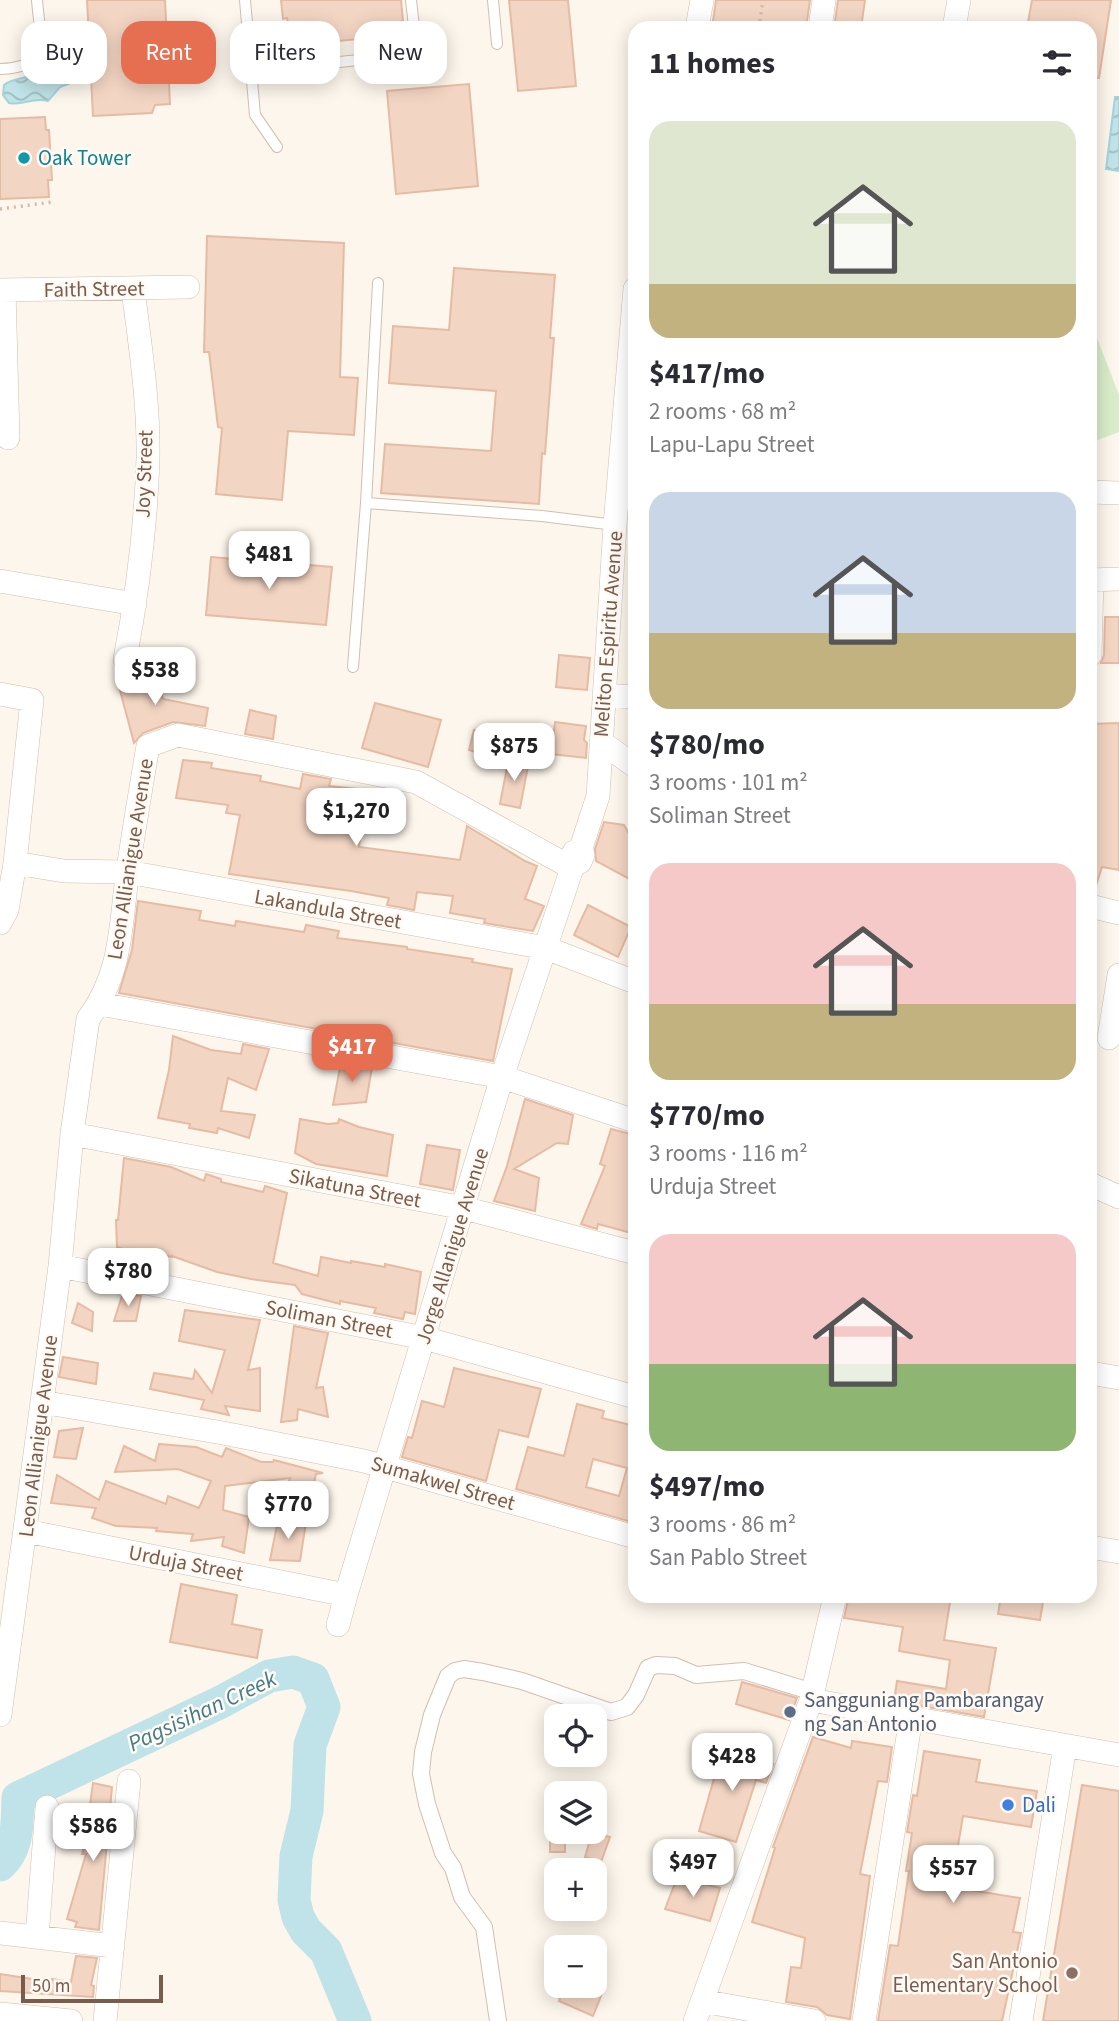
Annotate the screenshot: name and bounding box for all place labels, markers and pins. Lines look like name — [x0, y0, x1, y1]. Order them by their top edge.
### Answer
place label: Oak Tower — [38, 143, 132, 173]
marker: Oak Tower — [16, 150, 32, 166]
pin: $481 — [228, 532, 310, 591]
pin: $538 — [114, 648, 196, 707]
pin: $875 — [473, 724, 555, 783]
pin: $1,270 — [299, 788, 413, 848]
pin: $417 — [311, 1024, 393, 1084]
pin: $780 — [87, 1248, 169, 1308]
pin: $770 — [247, 1482, 329, 1541]
place label: Sangguniang Pambarangay ng San Antonio — [804, 1685, 1044, 1739]
marker: Sangguniang Pambarangay ng San Antonio — [782, 1704, 798, 1720]
pin: $428 — [691, 1734, 773, 1793]
place label: Dali — [1022, 1790, 1056, 1820]
marker: Dali — [1000, 1797, 1016, 1813]
pin: $586 — [52, 1804, 134, 1863]
pin: $497 — [652, 1840, 734, 1899]
pin: $557 — [912, 1846, 994, 1905]
place label: San Antonio Elementary School — [892, 1946, 1058, 2000]
marker: San Antonio Elementary School — [1064, 1965, 1080, 1981]

